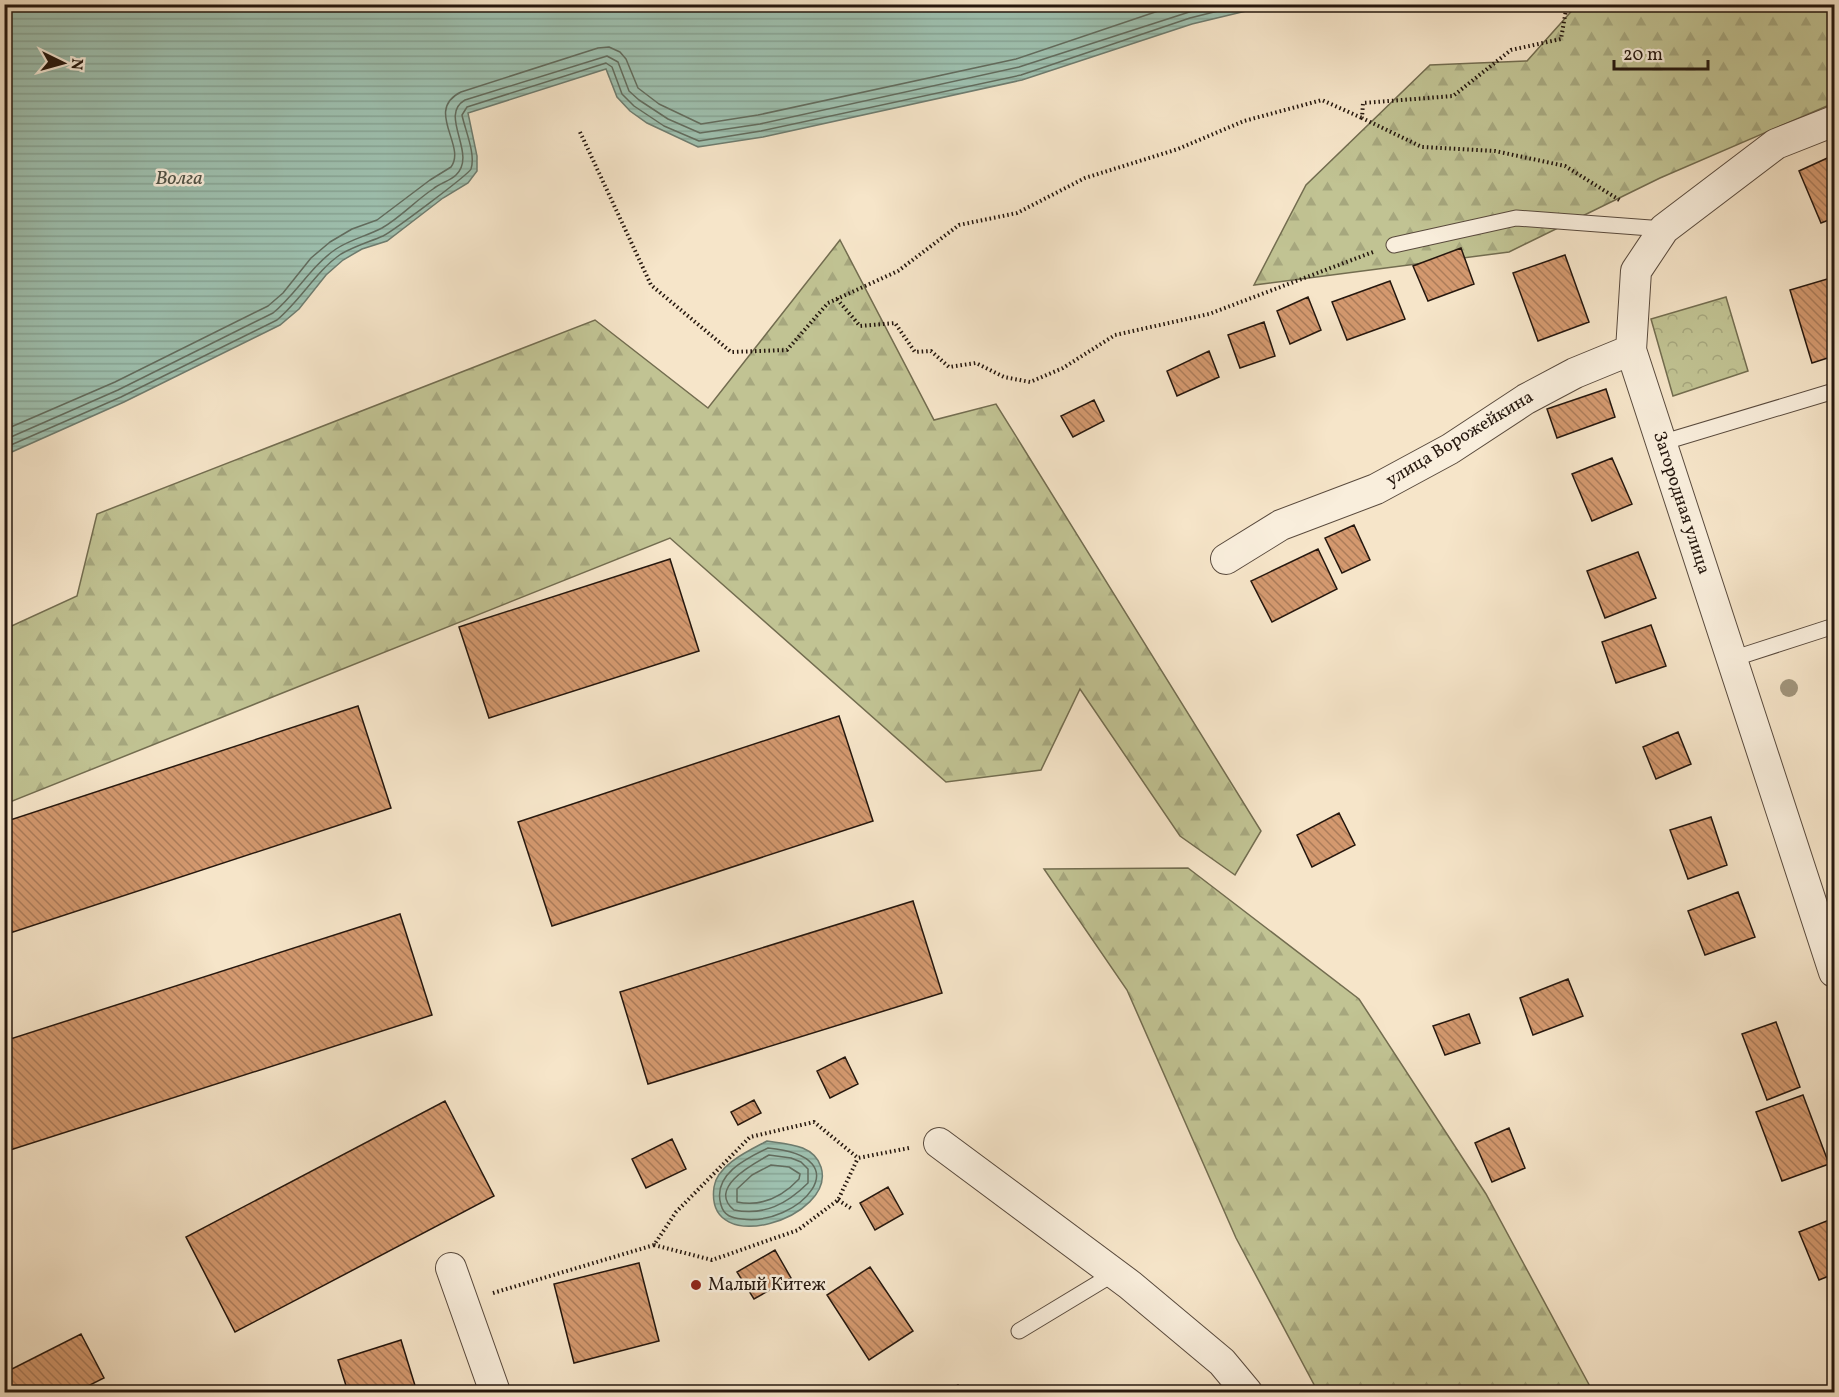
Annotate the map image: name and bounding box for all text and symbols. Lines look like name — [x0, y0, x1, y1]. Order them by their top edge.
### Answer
north arrow — [33, 33, 93, 93]
scale bar — [1614, 33, 1708, 71]
text: 20 m — [1623, 43, 1663, 68]
text: N — [64, 57, 87, 71]
water label: Волга — [155, 165, 203, 193]
street label: улица Ворожейкина — [1382, 385, 1538, 493]
street label: Загородная улица — [1646, 428, 1716, 578]
place label: Малый Китеж — [708, 1273, 826, 1298]
marker: Малый Китеж — [689, 1278, 703, 1292]

